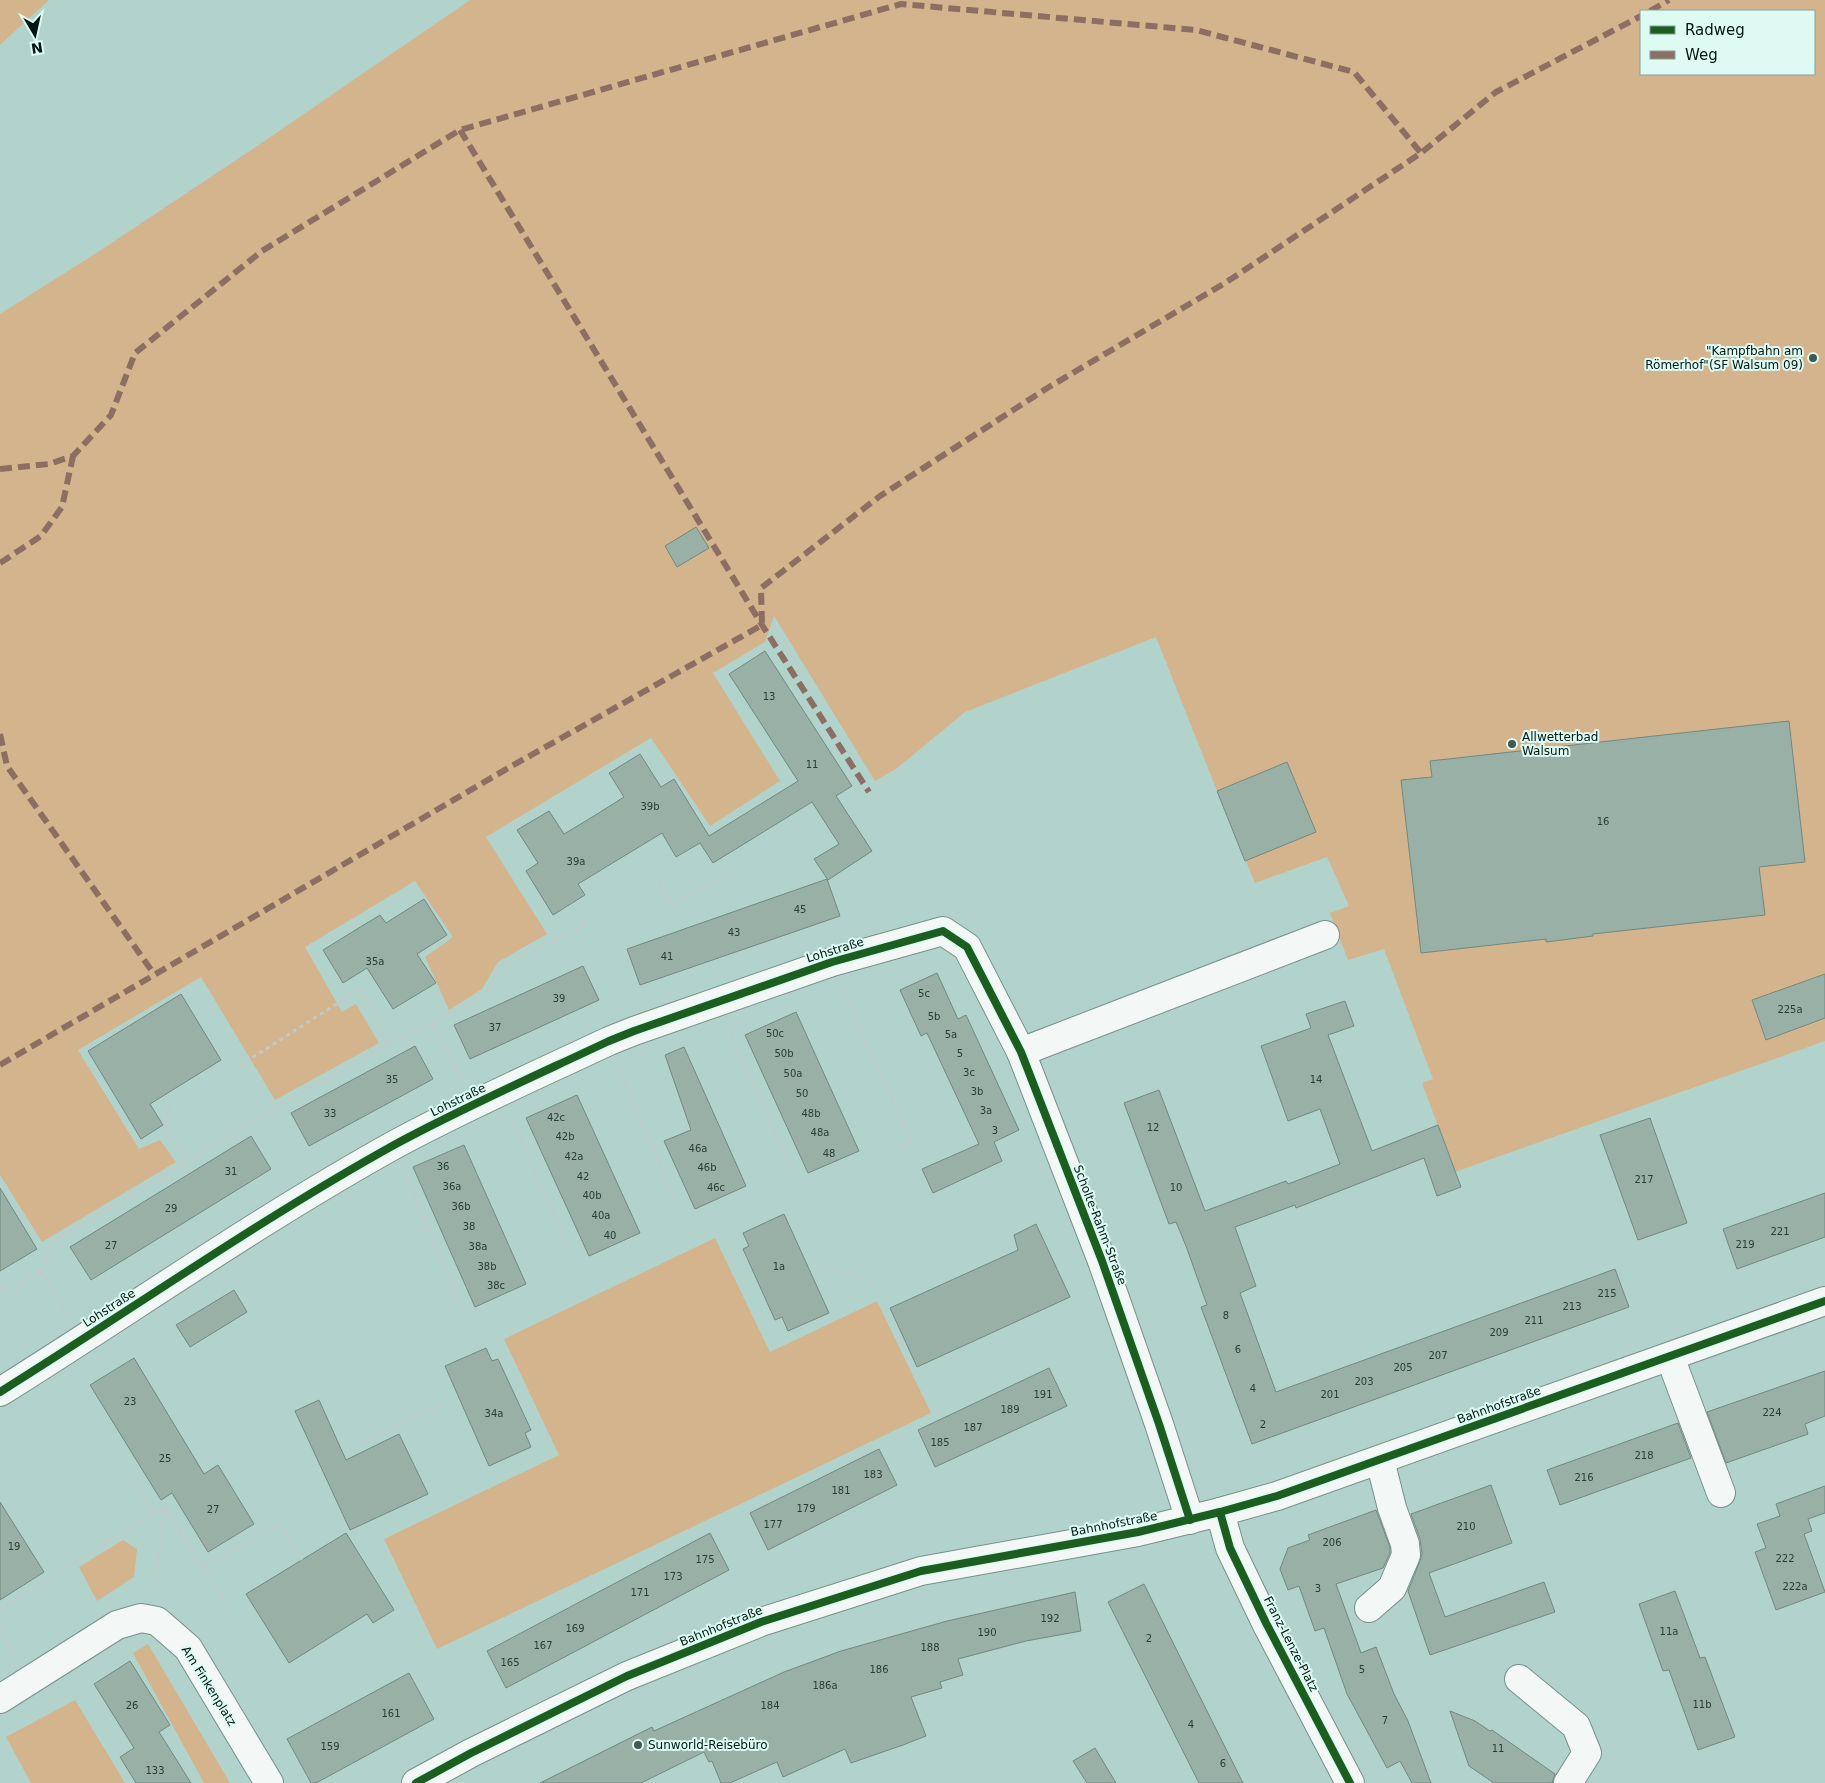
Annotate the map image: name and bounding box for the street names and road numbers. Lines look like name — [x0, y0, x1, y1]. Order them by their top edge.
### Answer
street label: Lohstraße — [804, 935, 866, 965]
street label: Lohstraße — [428, 1081, 488, 1119]
street label: Scholte-Rahm-Straße — [1071, 1163, 1129, 1287]
street label: Lohstraße — [80, 1286, 138, 1330]
street label: Bahnhofstraße — [1455, 1383, 1543, 1427]
street label: Bahnhofstraße — [1069, 1509, 1159, 1539]
street label: Franz-Lenze-Platz — [1261, 1594, 1321, 1694]
street label: Bahnhofstraße — [678, 1603, 764, 1649]
street label: Am Finkenplatz — [179, 1643, 239, 1729]

